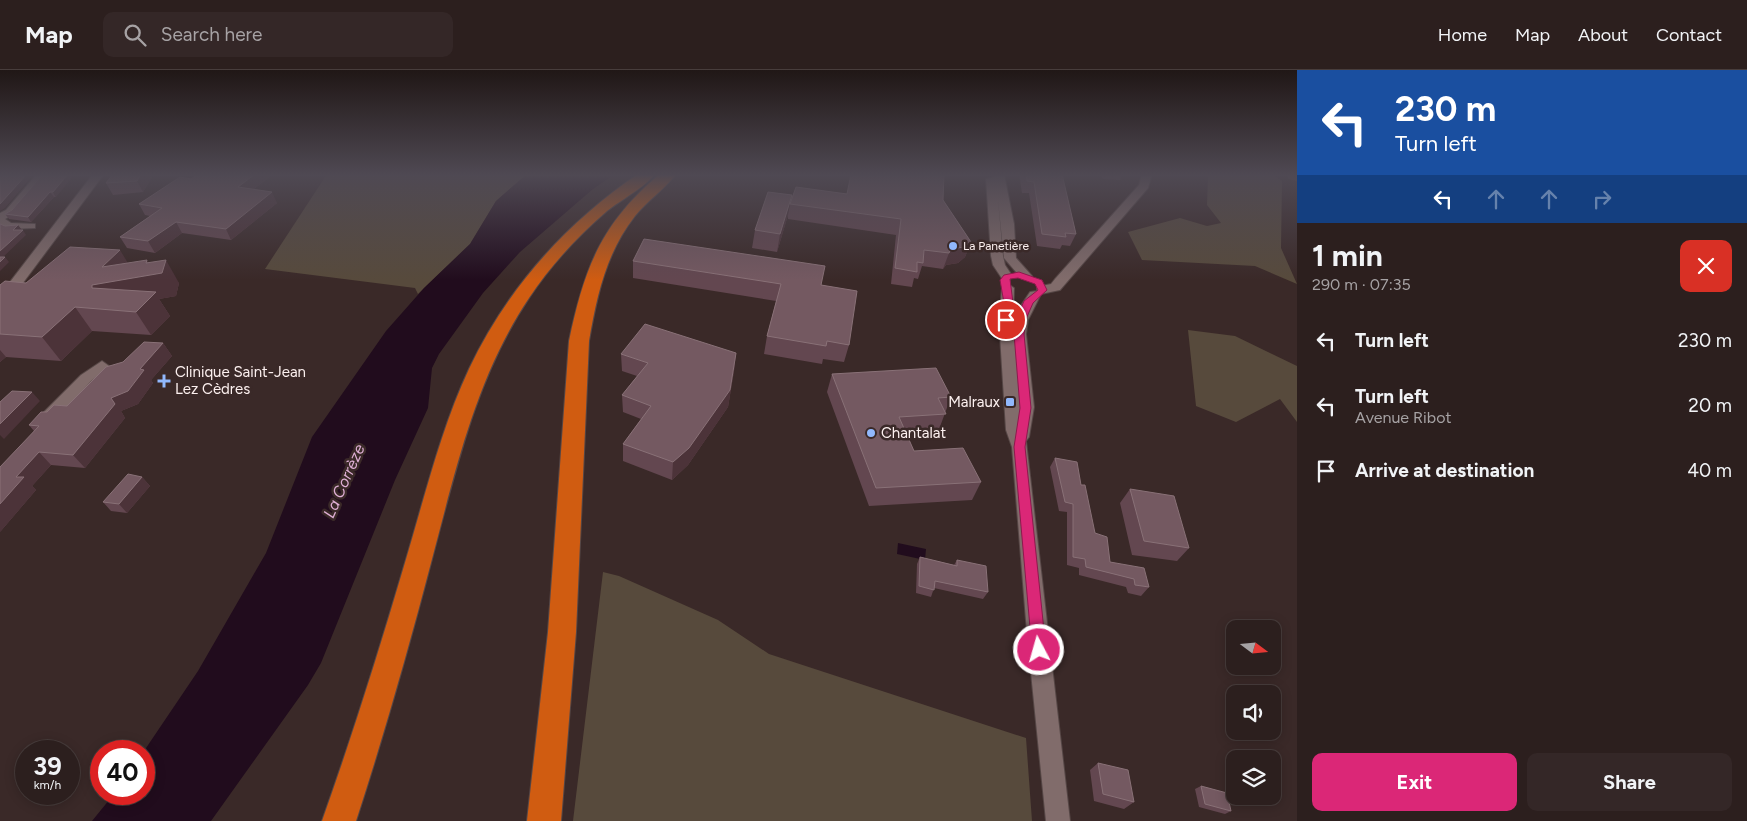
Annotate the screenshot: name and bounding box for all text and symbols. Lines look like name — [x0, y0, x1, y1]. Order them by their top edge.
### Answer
search box — [103, 12, 453, 57]
text: Map — [25, 20, 73, 49]
icon: search — [121, 21, 149, 49]
text: Search here — [161, 23, 262, 46]
text: Home — [1438, 24, 1487, 46]
text: Map — [1515, 24, 1550, 46]
text: About — [1578, 24, 1628, 46]
text: Contact — [1656, 24, 1722, 46]
text: 230 m — [1395, 88, 1496, 130]
icon: left — [1312, 90, 1377, 155]
text: Turn left — [1395, 130, 1477, 157]
icon: left — [1429, 185, 1457, 213]
icon: ahead — [1482, 185, 1510, 213]
icon: ahead — [1535, 185, 1563, 213]
icon: right — [1588, 185, 1616, 213]
text: 1 min — [1312, 237, 1383, 274]
place label: La Panetière — [963, 239, 1029, 253]
marker: La Panetière — [947, 240, 959, 252]
button: close — [1680, 240, 1732, 292]
text: 290 m · 07:35 — [1312, 275, 1411, 294]
pin — [985, 299, 1027, 341]
icon: arrive — [992, 306, 1020, 334]
icon: left — [1312, 327, 1340, 355]
text: Turn left — [1355, 329, 1429, 352]
text: 230 m — [1678, 329, 1732, 352]
place label: Clinique Saint-Jean Lez Cèdres — [175, 363, 306, 398]
marker: Clinique Saint-Jean Lez Cèdres — [157, 374, 171, 388]
text: Turn left — [1355, 385, 1429, 408]
icon: left — [1312, 392, 1340, 420]
place label: Malraux — [948, 393, 1000, 411]
text: 20 m — [1688, 394, 1732, 417]
marker: Malraux — [1004, 396, 1016, 408]
text: Avenue Ribot — [1355, 408, 1452, 427]
place label: Chantalat — [881, 424, 946, 442]
marker: Chantalat — [865, 427, 877, 439]
water label: La Corrèze — [319, 441, 369, 521]
icon: arrive — [1312, 457, 1340, 485]
text: Arrive at destination — [1355, 459, 1534, 482]
text: 40 m — [1687, 459, 1732, 482]
north arrow — [1226, 620, 1281, 675]
map controls — [1226, 620, 1281, 805]
position arrow — [1012, 623, 1064, 675]
button: sound — [1226, 685, 1281, 740]
speed limit sign: 40 — [90, 740, 155, 805]
button: layers — [1226, 750, 1281, 805]
text: 39 — [33, 751, 62, 781]
button: Exit — [1312, 753, 1517, 811]
button: Share — [1527, 753, 1732, 811]
text: km/h — [34, 778, 61, 792]

